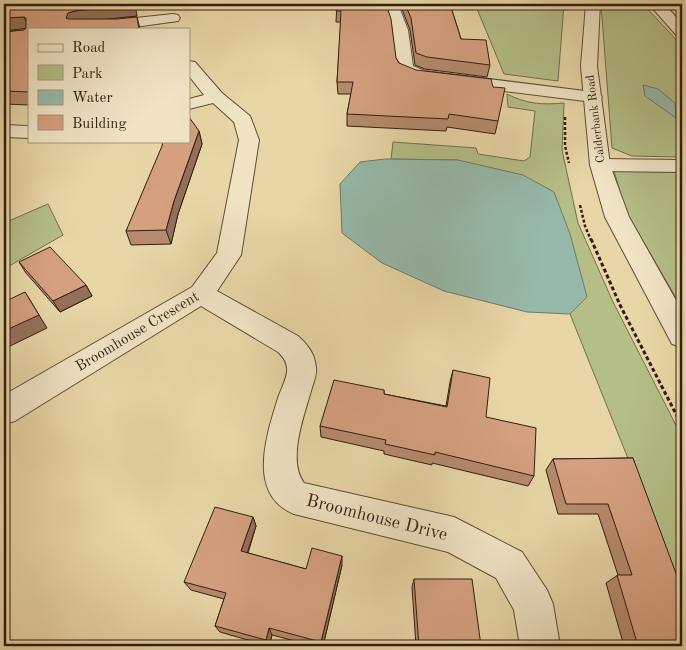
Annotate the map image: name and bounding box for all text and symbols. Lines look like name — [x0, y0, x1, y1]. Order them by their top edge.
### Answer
legend — [28, 28, 190, 142]
text: Road — [72, 41, 106, 56]
text: Park — [72, 67, 103, 82]
street label: Calderbank Road — [585, 74, 607, 164]
text: Water — [72, 91, 113, 106]
text: Building — [72, 117, 127, 132]
street label: Broomhouse Crescent — [74, 290, 202, 375]
street label: Broomhouse Drive — [304, 492, 449, 544]

